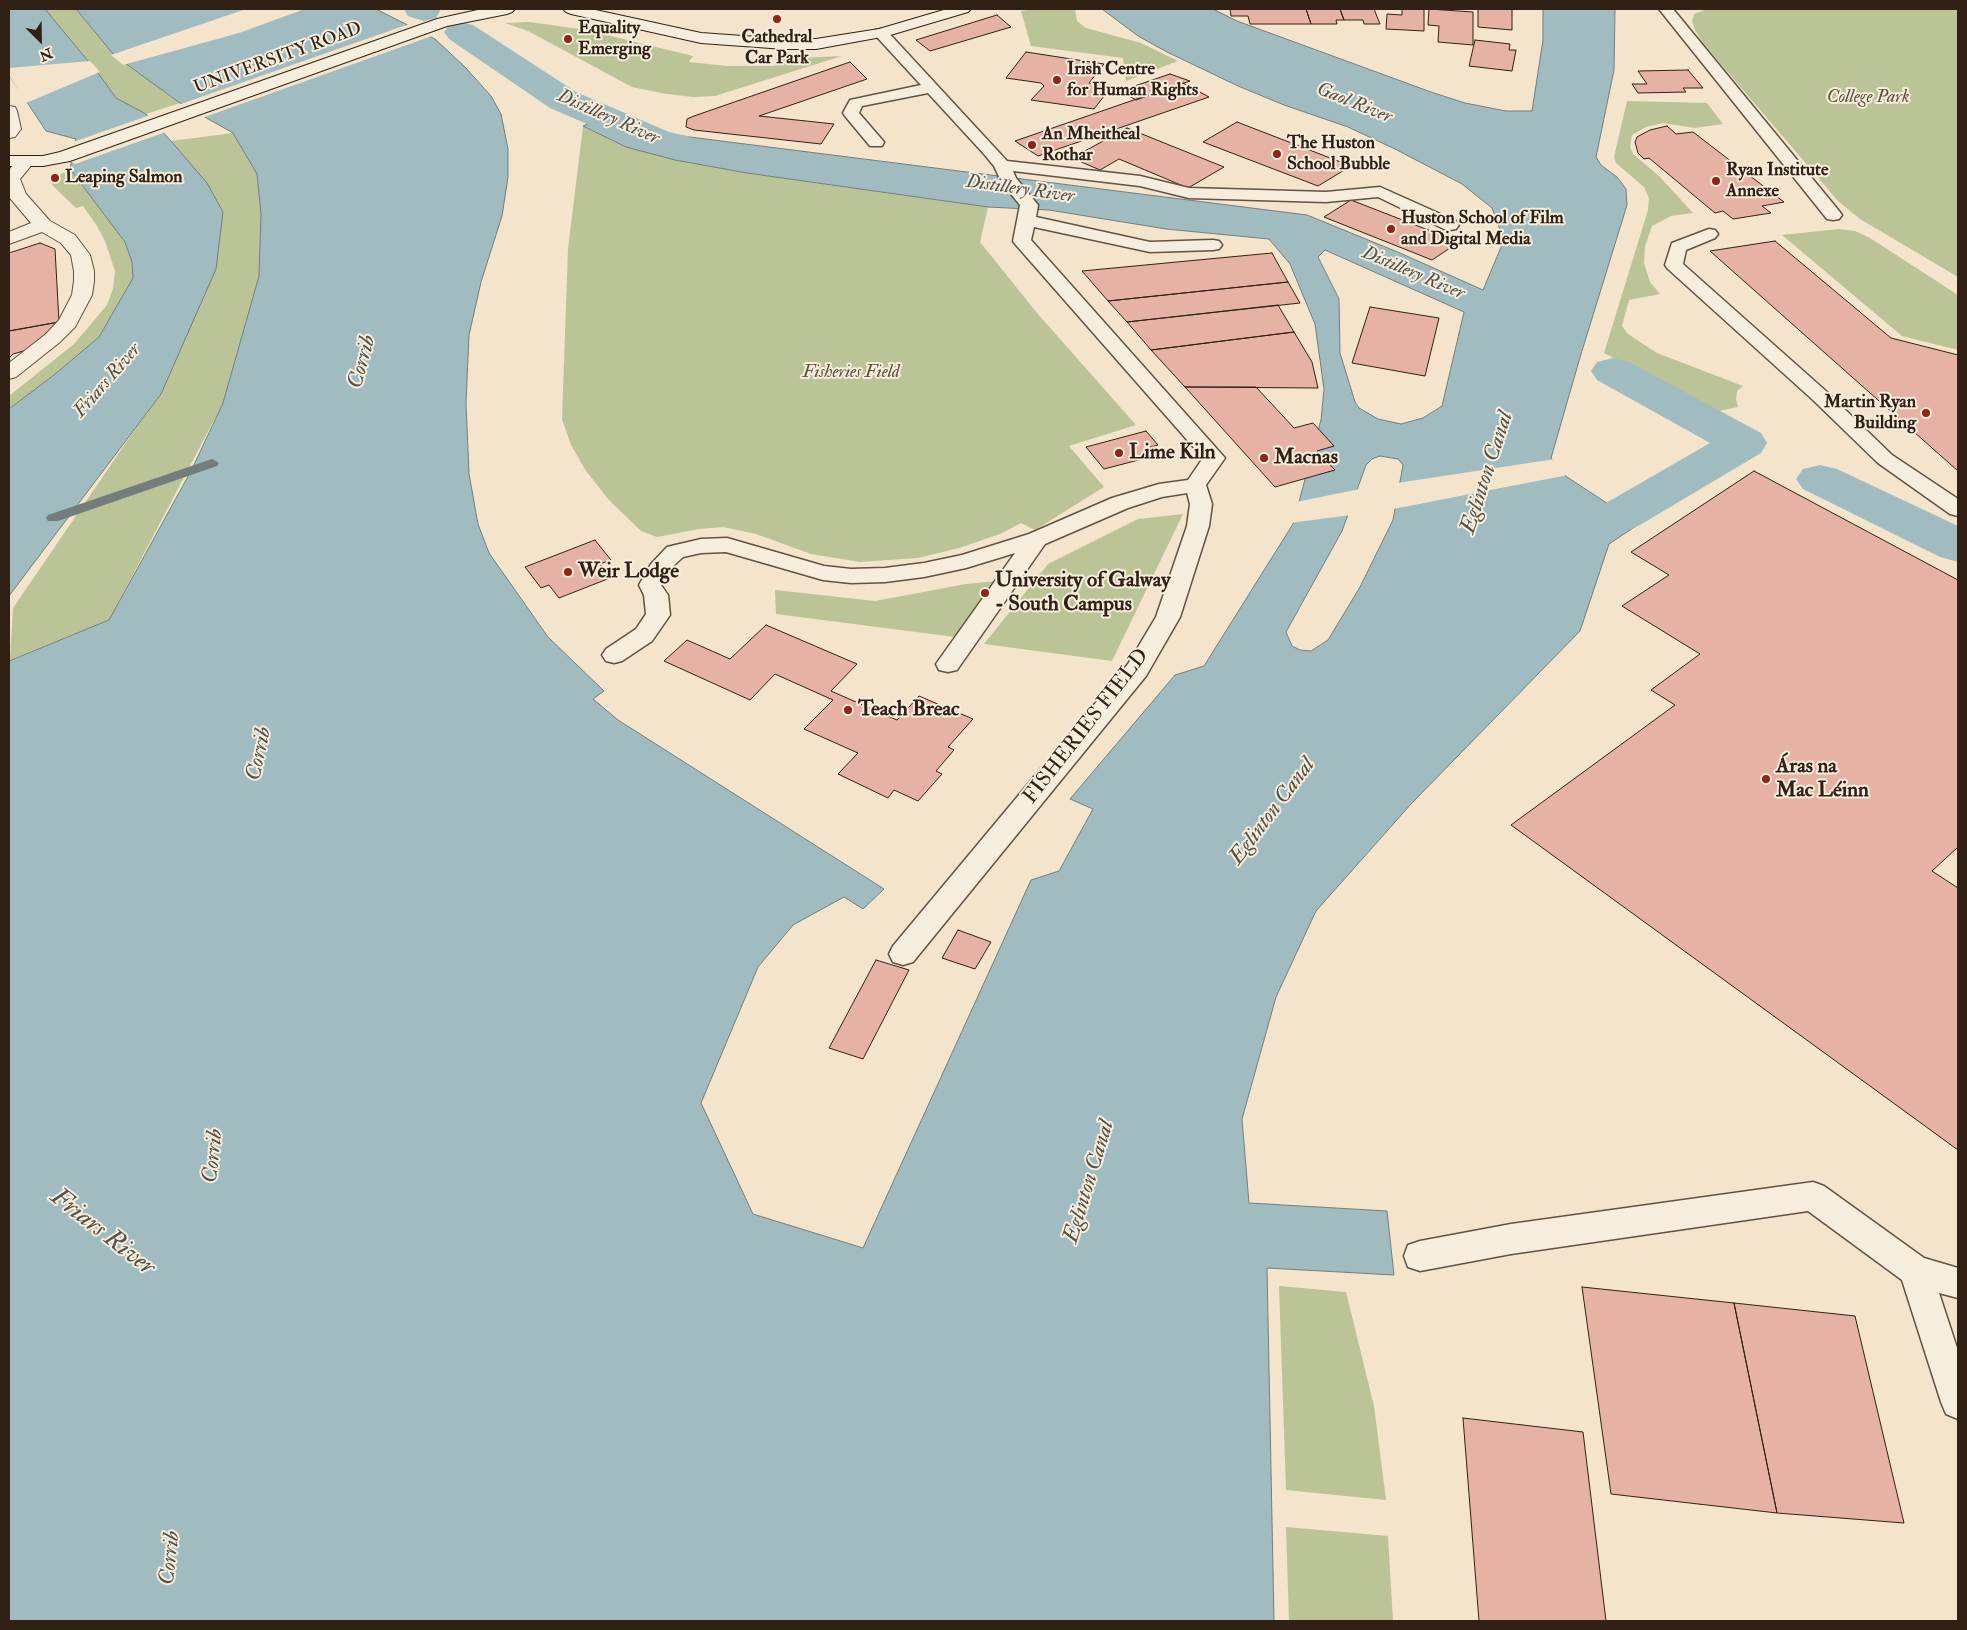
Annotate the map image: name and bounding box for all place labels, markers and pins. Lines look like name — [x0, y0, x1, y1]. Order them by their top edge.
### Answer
marker: Cathedral Car Park — [771, 13, 783, 25]
place label: Equality Emerging — [578, 18, 651, 60]
place label: Cathedral Car Park — [742, 27, 812, 70]
marker: Equality Emerging — [562, 33, 574, 45]
place label: Irish Centre for Human Rights — [1067, 59, 1198, 102]
marker: Irish Centre for Human Rights — [1051, 74, 1063, 86]
place label: An Mheitheal Rothar — [1042, 124, 1140, 166]
place label: The Huston School Bubble — [1287, 133, 1390, 176]
marker: An Mheitheal Rothar — [1026, 139, 1038, 151]
marker: The Huston School Bubble — [1271, 148, 1283, 160]
place label: Ryan Institute Annexe — [1726, 160, 1828, 202]
place label: Leaping Salmon — [65, 167, 183, 189]
marker: Leaping Salmon — [49, 172, 61, 184]
marker: Ryan Institute Annexe — [1710, 175, 1722, 187]
place label: Huston School of Film and Digital Media — [1401, 208, 1564, 250]
marker: Huston School of Film and Digital Media — [1385, 223, 1397, 235]
place label: Martin Ryan Building — [1824, 392, 1916, 434]
marker: Martin Ryan Building — [1920, 407, 1932, 419]
place label: Lime Kiln — [1129, 440, 1216, 466]
place label: Macnas — [1274, 445, 1338, 471]
marker: Lime Kiln — [1113, 447, 1125, 459]
marker: Macnas — [1258, 452, 1270, 464]
place label: Weir Lodge — [578, 559, 679, 585]
marker: Weir Lodge — [562, 566, 574, 578]
place label: University of Galway - South Campus — [995, 568, 1170, 618]
marker: University of Galway - South Campus — [979, 587, 991, 599]
place label: Teach Breac — [858, 697, 960, 723]
marker: Teach Breac — [842, 704, 854, 716]
place label: Áras na Mac Léinn — [1776, 754, 1869, 804]
marker: Áras na Mac Léinn — [1760, 773, 1772, 785]

